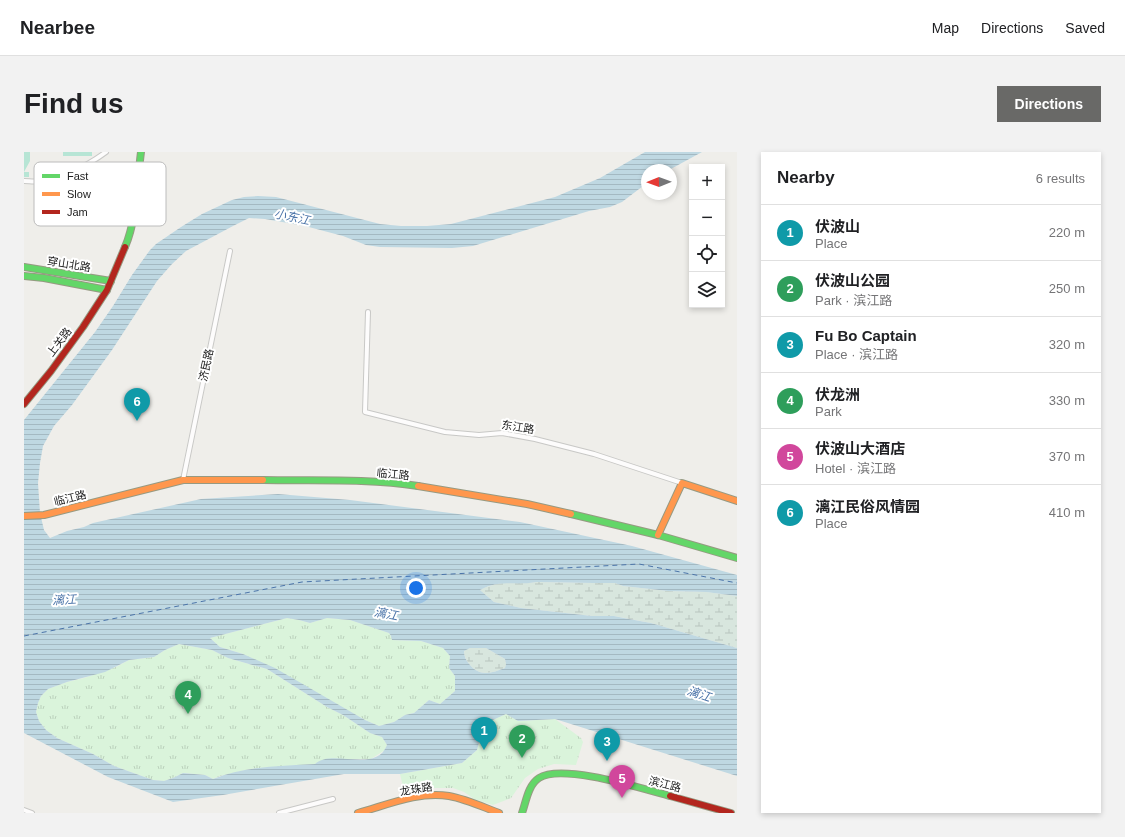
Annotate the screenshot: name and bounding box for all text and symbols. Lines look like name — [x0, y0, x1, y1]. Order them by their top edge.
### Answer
text: Nearbee — [20, 17, 95, 38]
text: Map — [932, 20, 959, 36]
text: Directions — [981, 20, 1043, 36]
text: Saved — [1065, 20, 1105, 36]
button: Directions — [997, 86, 1101, 122]
text: Find us — [24, 88, 124, 119]
legend — [34, 162, 166, 226]
north arrow — [641, 164, 677, 200]
map controls — [689, 164, 725, 308]
button: + — [689, 164, 725, 200]
text: Nearby — [777, 168, 835, 187]
text: Fast — [67, 170, 88, 182]
text: 6 results — [1036, 171, 1085, 186]
text: Slow — [67, 188, 91, 200]
button: − — [689, 200, 725, 236]
text: Jam — [67, 206, 88, 218]
water label: 小东江 — [273, 206, 313, 228]
text: 伏波山 — [815, 218, 860, 235]
text: 1 — [786, 225, 794, 240]
text: 220 m — [1049, 225, 1085, 240]
button: locate — [689, 236, 725, 272]
text: Place — [815, 236, 848, 251]
street label: 穿山北路 — [46, 255, 92, 273]
button: layers — [689, 272, 725, 308]
text: 伏波山公园 — [815, 272, 890, 289]
text: 2 — [786, 281, 794, 296]
text: 250 m — [1049, 281, 1085, 296]
text: Park · 滨江路 — [815, 293, 892, 308]
street label: 上关路 — [44, 325, 74, 359]
text: Fu Bo Captain — [815, 327, 917, 344]
text: 3 — [786, 337, 794, 352]
text: 320 m — [1049, 337, 1085, 352]
text: Place · 滨江路 — [815, 347, 898, 362]
street label: 济民路 — [197, 348, 215, 382]
text: 伏龙洲 — [815, 386, 860, 403]
pin: 6 — [124, 388, 150, 421]
text: 4 — [786, 393, 794, 408]
text: 330 m — [1049, 393, 1085, 408]
text: Park — [815, 404, 842, 419]
street label: 东江路 — [501, 418, 535, 436]
text: 伏波山大酒店 — [815, 440, 905, 457]
text: 5 — [786, 449, 794, 464]
text: 370 m — [1049, 449, 1085, 464]
text: Hotel · 滨江路 — [815, 461, 896, 476]
street label: 临江路 — [376, 467, 410, 481]
street label: 临江路 — [53, 488, 87, 508]
text: 漓江民俗风情园 — [815, 498, 920, 515]
text: 6 — [786, 505, 794, 520]
text: 410 m — [1049, 505, 1085, 520]
text: Place — [815, 516, 848, 531]
your location — [406, 578, 426, 598]
water label: 漓江 — [52, 592, 78, 608]
water label: 漓江 — [373, 605, 401, 623]
pin: 4 — [175, 681, 201, 714]
water label: 漓江 — [685, 683, 715, 705]
pin: 1 — [471, 717, 497, 750]
pin: 2 — [509, 725, 535, 758]
pin: 3 — [594, 728, 620, 761]
pin: 5 — [609, 765, 635, 798]
street label: 滨江路 — [648, 774, 682, 794]
street label: 龙珠路 — [399, 780, 433, 798]

